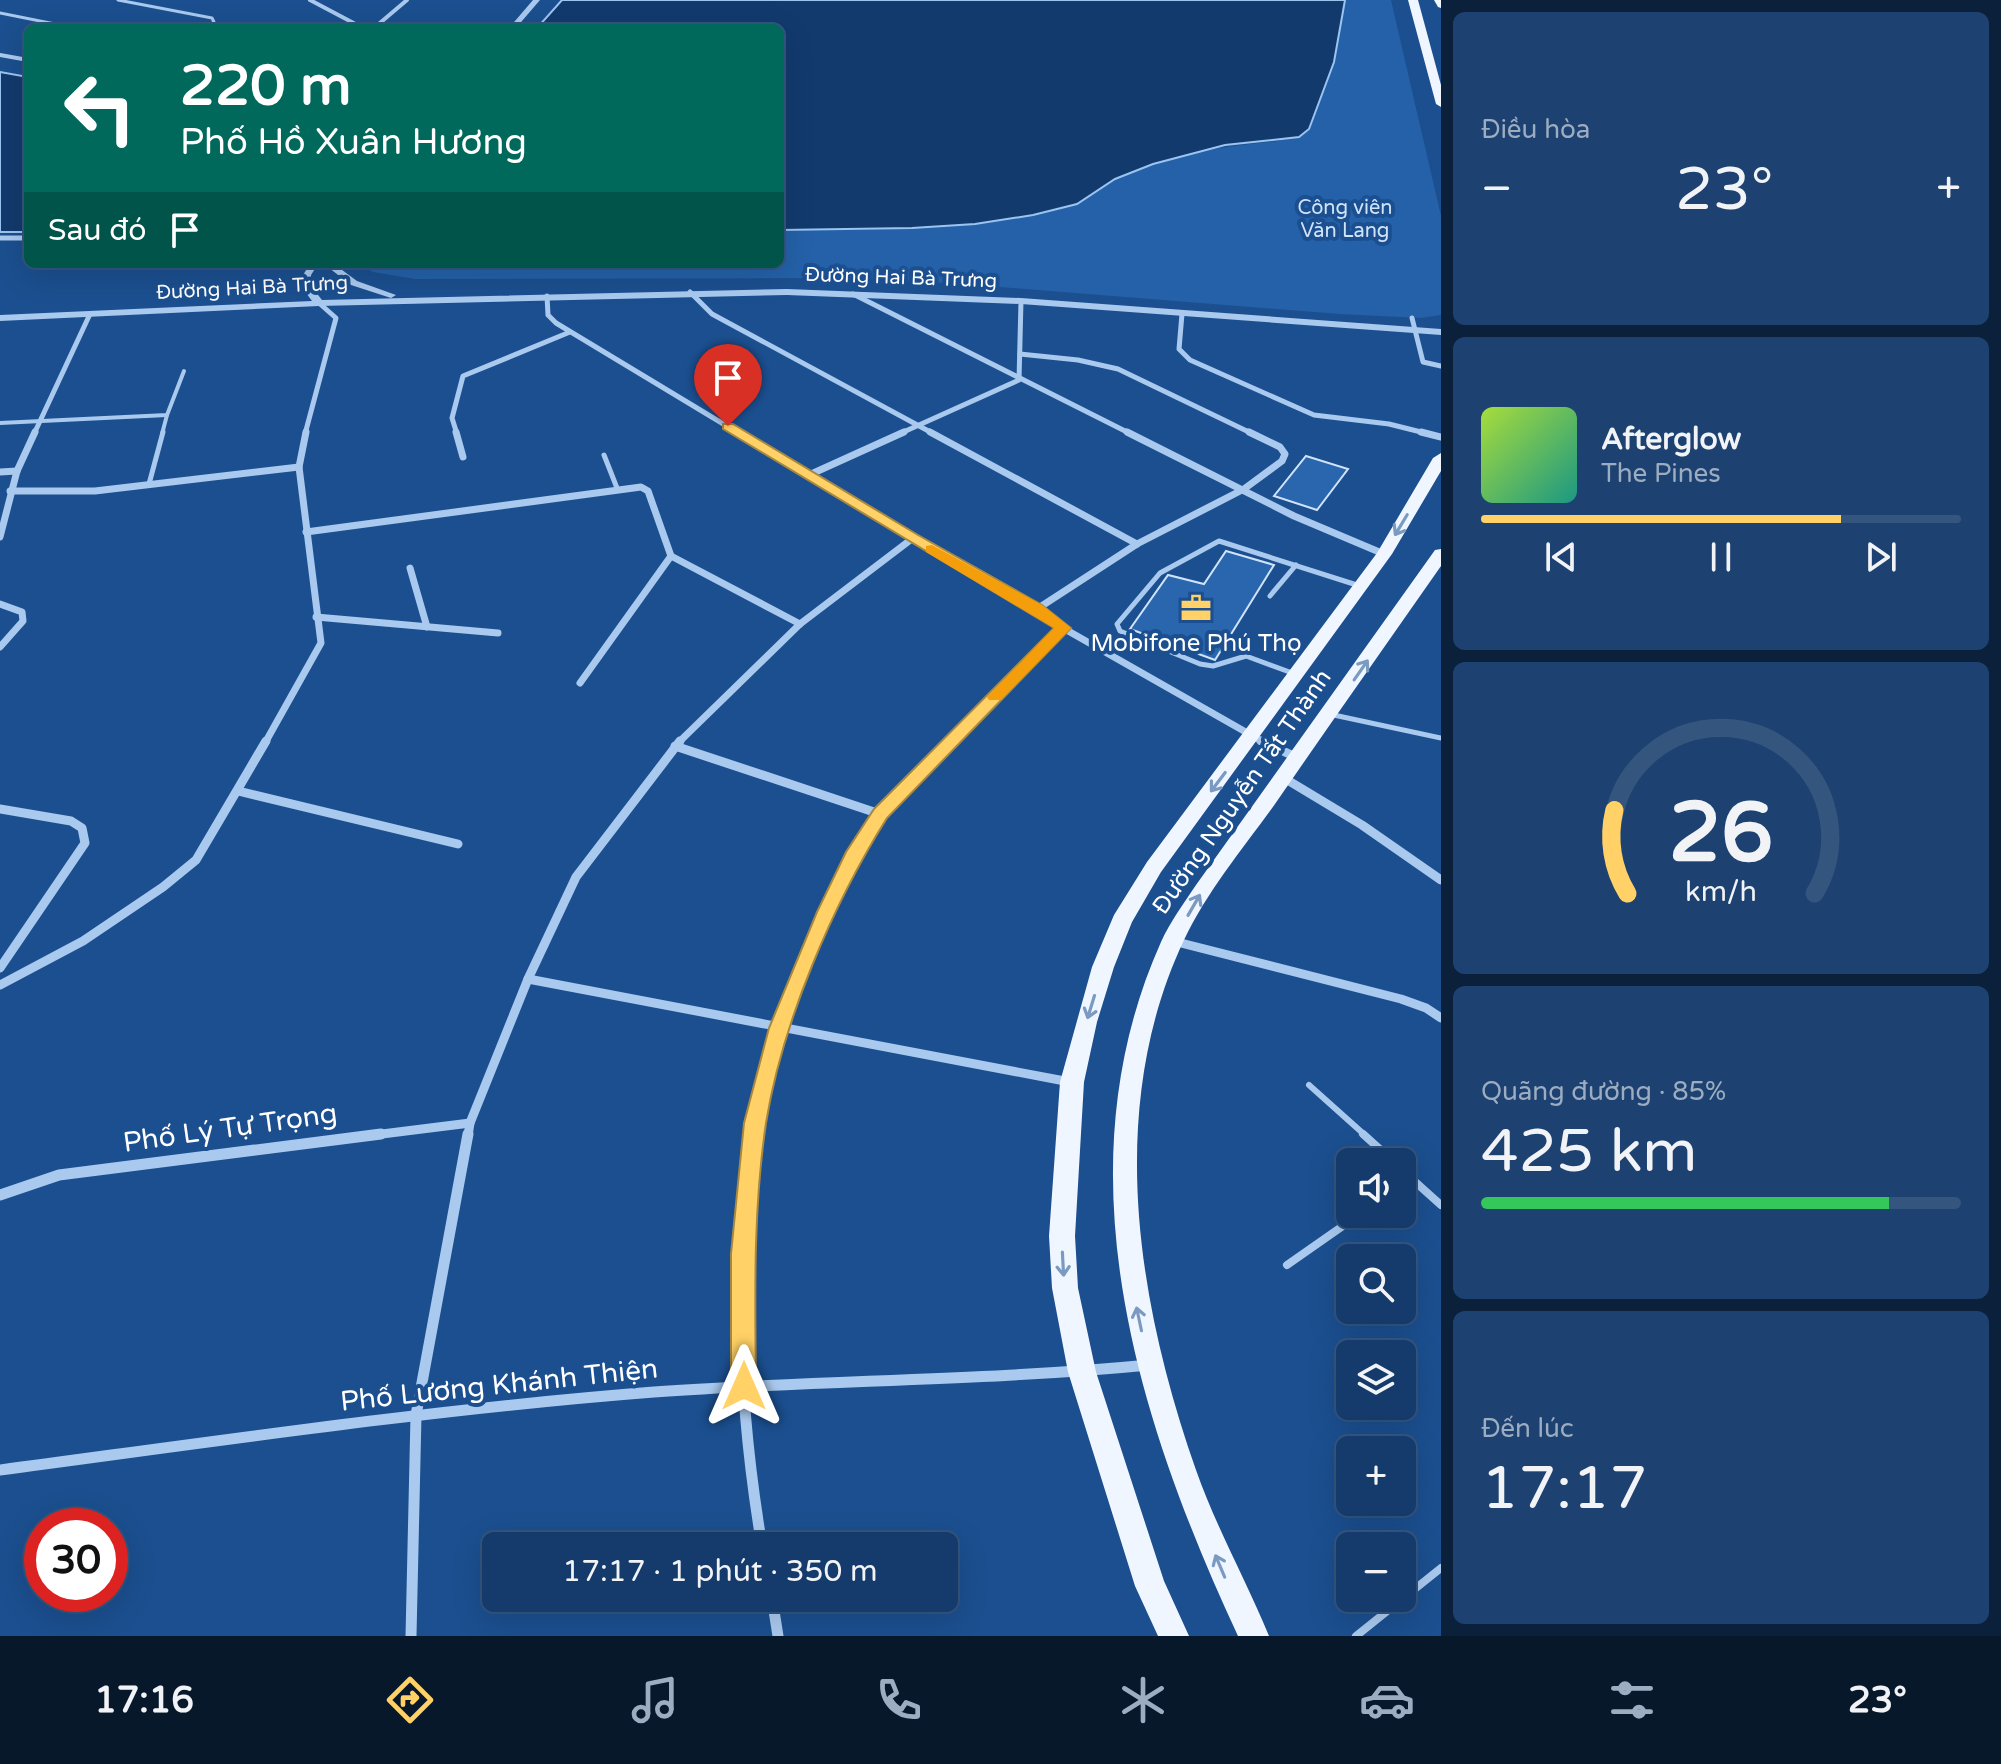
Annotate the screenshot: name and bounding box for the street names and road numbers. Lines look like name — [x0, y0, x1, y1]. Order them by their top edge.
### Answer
street label: Đường Hai Bà Trưng — [805, 263, 997, 293]
street label: Đường Hai Bà Trưng — [155, 271, 349, 305]
street label: Đường Nguyễn Tất Thành — [1146, 664, 1338, 920]
street label: Phố Lý Tự Trọng — [121, 1096, 339, 1160]
street label: Phố Lương Khánh Thiện — [338, 1351, 660, 1419]

